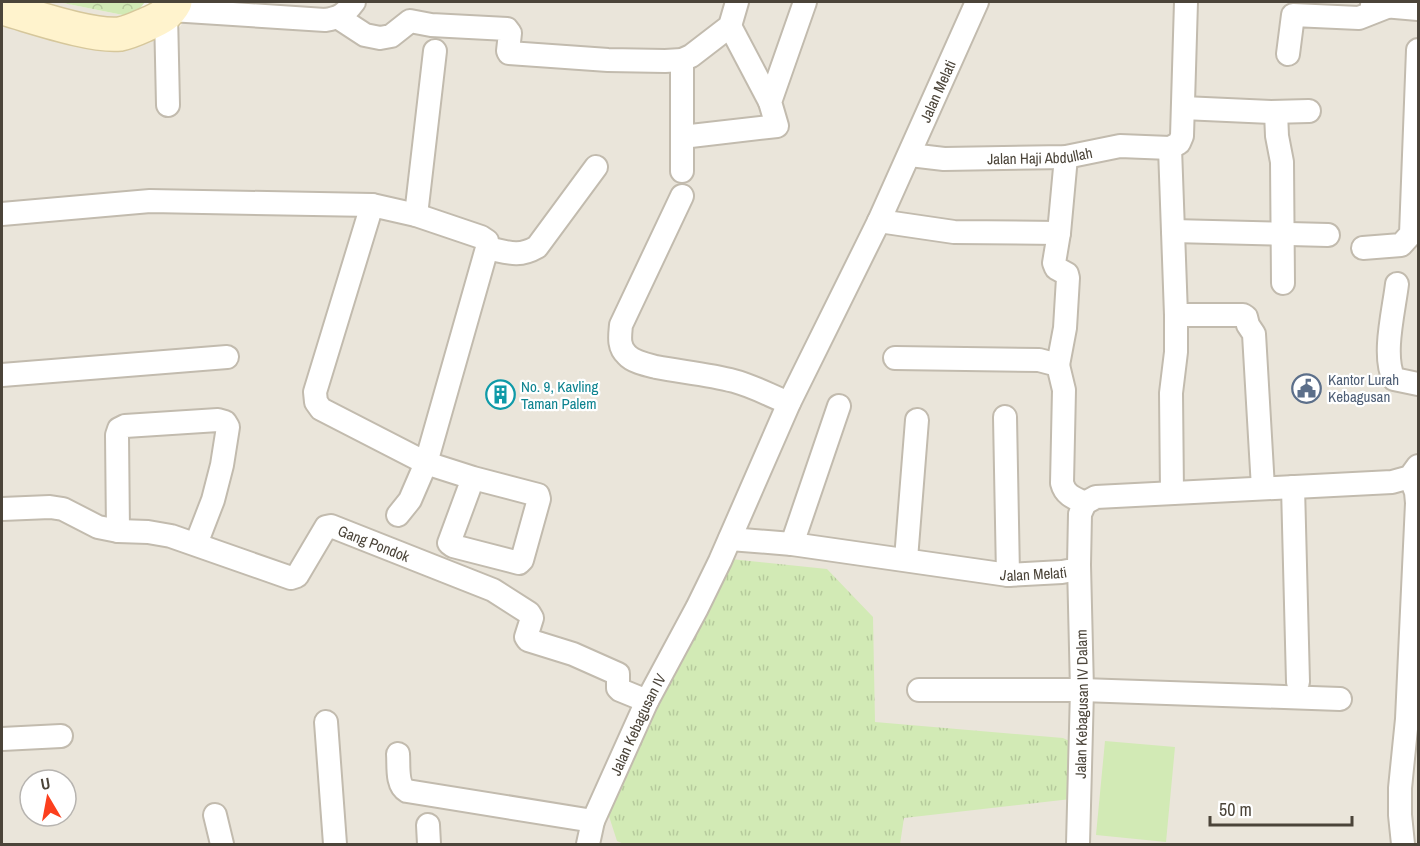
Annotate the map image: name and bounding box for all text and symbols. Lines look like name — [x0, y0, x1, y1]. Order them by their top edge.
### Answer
street label: Jalan Melati — [914, 56, 960, 125]
street label: Jalan Haji Abdullah — [987, 141, 1094, 169]
place label: Kantor Lurah Kebagusan — [1328, 369, 1399, 407]
public building icon: Kantor Lurah Kebagusan — [1291, 372, 1323, 404]
place label: No. 9, Kavling Taman Palem — [521, 376, 598, 414]
building icon: No. 9, Kavling Taman Palem — [484, 379, 516, 411]
street label: Gang Pondok — [335, 519, 414, 567]
street label: Jalan Melati — [999, 561, 1068, 586]
street label: Jalan Kebagusan IV Dalam — [1069, 629, 1093, 779]
street label: Jalan Kebagusan IV — [605, 669, 671, 778]
north arrow — [18, 768, 78, 828]
text: U — [39, 772, 52, 795]
scale bar — [1210, 789, 1352, 827]
text: 50 m — [1219, 797, 1252, 822]

